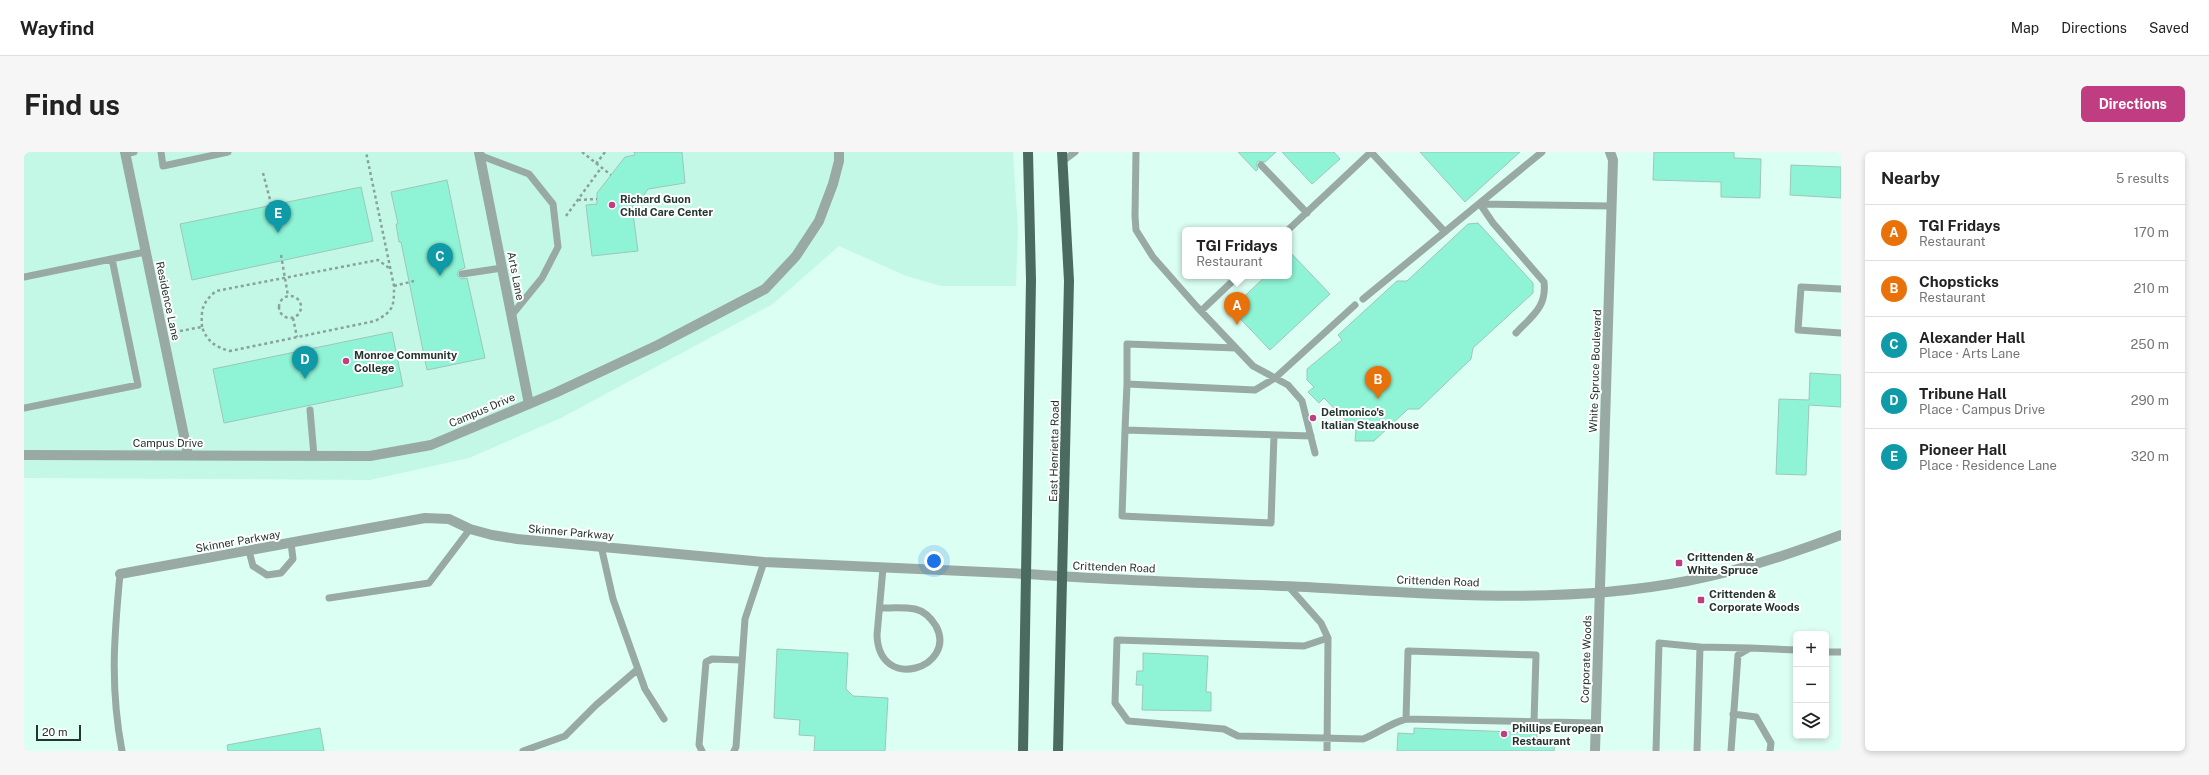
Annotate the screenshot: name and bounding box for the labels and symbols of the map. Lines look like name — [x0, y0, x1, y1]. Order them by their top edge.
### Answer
place label: Richard Guon Child Care Center — [620, 193, 713, 218]
pin: E — [265, 200, 291, 233]
marker: Richard Guon Child Care Center — [607, 200, 617, 210]
pin: C — [427, 243, 453, 276]
street label: Arts Lane — [505, 251, 527, 301]
street label: Residence Lane — [154, 260, 182, 342]
pin: A — [1224, 292, 1250, 325]
street label: White Spruce Boulevard — [1587, 309, 1603, 433]
pin: D — [292, 346, 318, 379]
place label: Monroe Community College — [354, 349, 458, 374]
marker: Monroe Community College — [341, 356, 351, 366]
pin: B — [1365, 366, 1391, 399]
street label: Campus Drive — [447, 391, 517, 429]
street label: East Henrietta Road — [1047, 400, 1061, 502]
place label: Delmonico's Italian Steakhouse — [1321, 406, 1419, 431]
marker: Delmonico's Italian Steakhouse — [1308, 413, 1318, 423]
street label: Campus Drive — [133, 437, 203, 449]
street label: Skinner Parkway — [528, 522, 615, 542]
street label: Skinner Parkway — [195, 528, 282, 554]
your location — [924, 551, 944, 571]
place label: Crittenden & White Spruce — [1687, 551, 1758, 576]
marker: Crittenden & White Spruce — [1674, 558, 1684, 568]
street label: Crittenden Road — [1072, 560, 1156, 574]
street label: Crittenden Road — [1396, 574, 1480, 588]
place label: Crittenden & Corporate Woods — [1709, 588, 1800, 613]
marker: Crittenden & Corporate Woods — [1696, 595, 1706, 605]
street label: Corporate Woods — [1578, 614, 1594, 703]
place label: Phillips European Restaurant — [1512, 722, 1604, 747]
scale bar — [36, 723, 81, 742]
marker: Phillips European Restaurant — [1499, 729, 1509, 739]

